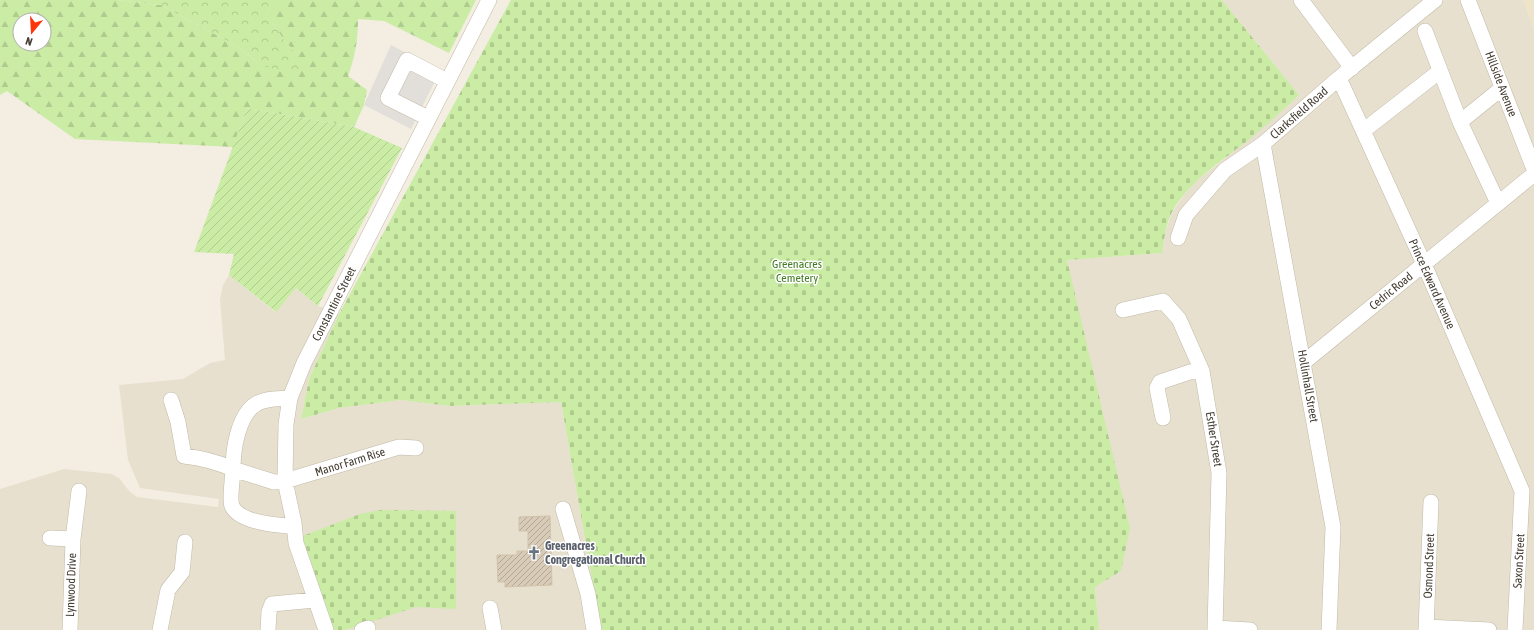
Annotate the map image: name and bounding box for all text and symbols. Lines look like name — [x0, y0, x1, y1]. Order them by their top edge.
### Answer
north arrow — [12, 12, 52, 52]
text: N — [24, 35, 34, 48]
street label: Hillside Avenue — [1482, 49, 1520, 119]
street label: Clarksfield Road — [1267, 84, 1331, 142]
street label: Prince Edward Avenue — [1406, 237, 1458, 331]
park label: Greenacres Cemetery — [772, 257, 822, 285]
street label: Constantine Street — [309, 264, 359, 343]
street label: Cedric Road — [1366, 269, 1416, 313]
street label: Hollinhall Street — [1295, 349, 1321, 424]
street label: Esther Street — [1203, 410, 1225, 468]
street label: Manor Farm Rise — [313, 445, 387, 479]
street label: Osmond Street — [1421, 533, 1437, 599]
street label: Saxon Street — [1511, 533, 1527, 589]
place label: Greenacres Congregational Church — [545, 539, 646, 567]
church icon: Greenacres Congregational Church — [526, 545, 542, 561]
street label: Lynwood Drive — [63, 553, 79, 617]

